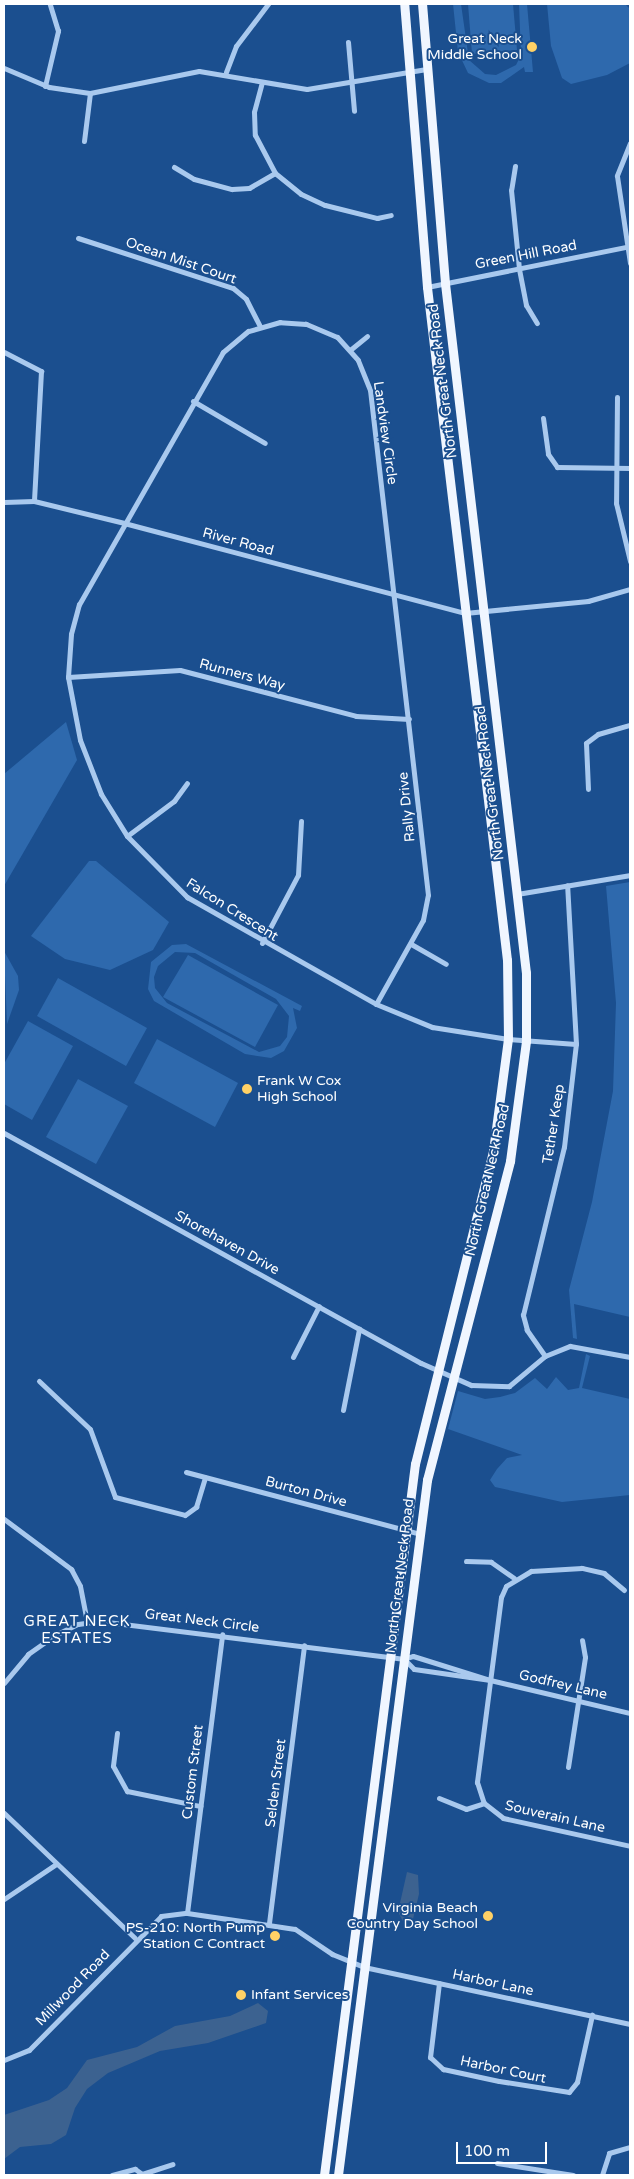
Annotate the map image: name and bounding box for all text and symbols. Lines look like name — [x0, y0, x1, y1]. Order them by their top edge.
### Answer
place label: Great Neck Middle School — [427, 31, 522, 64]
marker: Great Neck Middle School — [526, 41, 538, 53]
street label: Ocean Mist Court — [123, 234, 239, 288]
street label: Green Hill Road — [474, 237, 578, 273]
street label: North Great Neck Road — [425, 303, 461, 459]
street label: Landview Circle — [369, 380, 401, 486]
street label: River Road — [201, 524, 275, 560]
street label: Runners Way — [197, 655, 287, 695]
street label: North Great Neck Road — [472, 705, 508, 861]
street label: Rally Drive — [395, 771, 419, 843]
street label: Falcon Crescent — [183, 875, 281, 945]
place label: Frank W Cox High School — [257, 1073, 341, 1106]
marker: Frank W Cox High School — [241, 1083, 253, 1095]
street label: Tether Keep — [539, 1083, 569, 1165]
street label: North Great Neck Road — [462, 1102, 514, 1258]
street label: Shorehaven Drive — [172, 1207, 282, 1279]
street label: Burton Drive — [263, 1473, 349, 1511]
street label: North Great Neck Road — [382, 1498, 418, 1654]
street label: Great Neck Circle — [144, 1606, 260, 1636]
district label: GREAT NECK ESTATES — [22, 1612, 132, 1647]
street label: Godfrey Lane — [517, 1667, 609, 1703]
street label: Custom Street — [179, 1724, 207, 1820]
street label: Selden Street — [262, 1738, 290, 1828]
street label: Souverain Lane — [503, 1797, 607, 1837]
place label: Virginia Beach Country Day School — [347, 1900, 478, 1932]
marker: Virginia Beach Country Day School — [482, 1910, 494, 1922]
place label: PS-210: North Pump Station C Contract — [126, 1920, 265, 1952]
marker: PS-210: North Pump Station C Contract — [269, 1930, 281, 1942]
street label: Millwood Road — [32, 1946, 114, 2030]
street label: Harbor Lane — [451, 1966, 535, 2000]
place label: Infant Services — [251, 1987, 348, 2003]
marker: Infant Services — [235, 1989, 247, 2001]
street label: Harbor Court — [459, 2053, 547, 2087]
scale bar — [459, 2132, 550, 2164]
text: 100 m — [464, 2142, 510, 2160]

